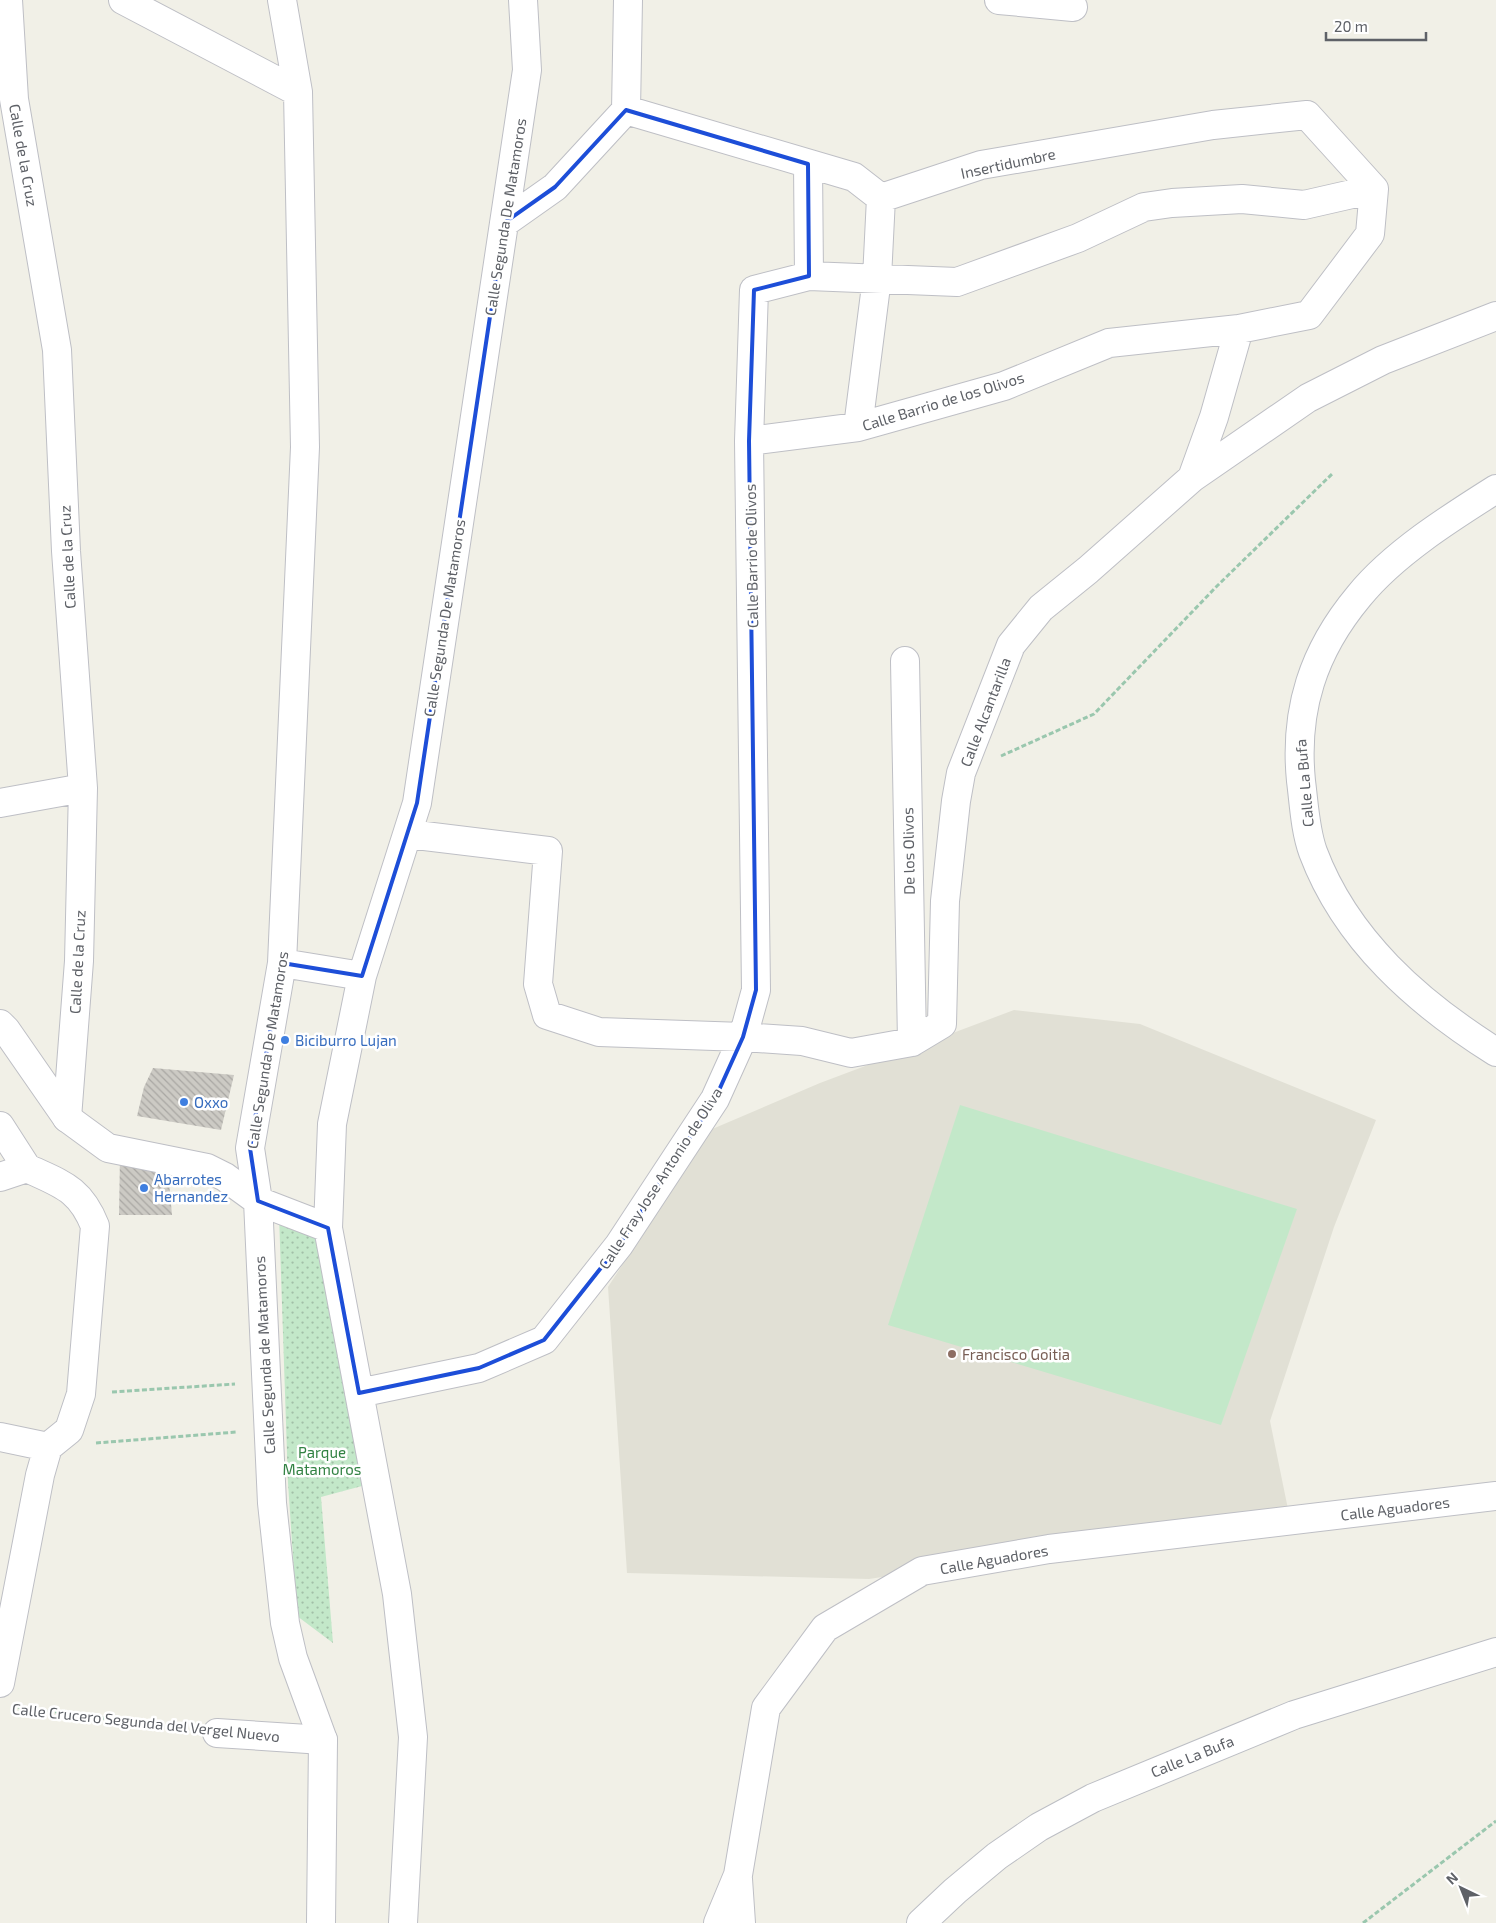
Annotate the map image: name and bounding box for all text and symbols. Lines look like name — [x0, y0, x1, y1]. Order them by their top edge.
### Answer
scale bar — [1326, 10, 1426, 42]
text: 20 m — [1334, 17, 1368, 35]
street label: Calle de la Cruz — [6, 102, 42, 208]
street label: Calle Segunda De Matamoros — [480, 117, 530, 317]
street label: Insertidumbre — [959, 144, 1057, 182]
street label: Calle Barrio de los Olivos — [860, 368, 1026, 434]
street label: Calle Barrio de Olivos — [741, 484, 761, 628]
street label: Calle de la Cruz — [55, 505, 79, 609]
street label: Calle Segunda De Matamoros — [419, 518, 469, 718]
street label: Calle Alcantarilla — [956, 655, 1014, 769]
street label: Calle La Bufa — [1291, 738, 1317, 828]
street label: De los Olivos — [898, 807, 918, 895]
street label: Calle de la Cruz — [65, 910, 89, 1014]
street label: Calle Segunda De Matamoros — [242, 950, 292, 1150]
place label: Biciburro Lujan — [295, 1031, 397, 1050]
marker: Biciburro Lujan — [279, 1034, 291, 1046]
street label: Calle Fray Jose Antonio de Oliva — [594, 1084, 726, 1272]
place label: Oxxo — [194, 1093, 228, 1111]
marker: Oxxo — [178, 1096, 190, 1108]
place label: Abarrotes Hernandez — [154, 1170, 228, 1205]
marker: Abarrotes Hernandez — [138, 1182, 150, 1194]
street label: Calle Segunda de Matamoros — [250, 1255, 278, 1455]
place label: Francisco Goitia — [962, 1345, 1070, 1363]
marker: Francisco Goitia — [946, 1348, 958, 1360]
park label: Parque Matamoros — [283, 1443, 361, 1478]
street label: Calle Aguadores — [1339, 1492, 1451, 1524]
street label: Calle Aguadores — [938, 1541, 1050, 1577]
street label: Calle Crucero Segunda del Vergel Nuevo — [11, 1699, 281, 1745]
street label: Calle La Bufa — [1148, 1731, 1236, 1781]
north arrow — [1436, 1863, 1486, 1913]
text: N — [1442, 1868, 1461, 1888]

